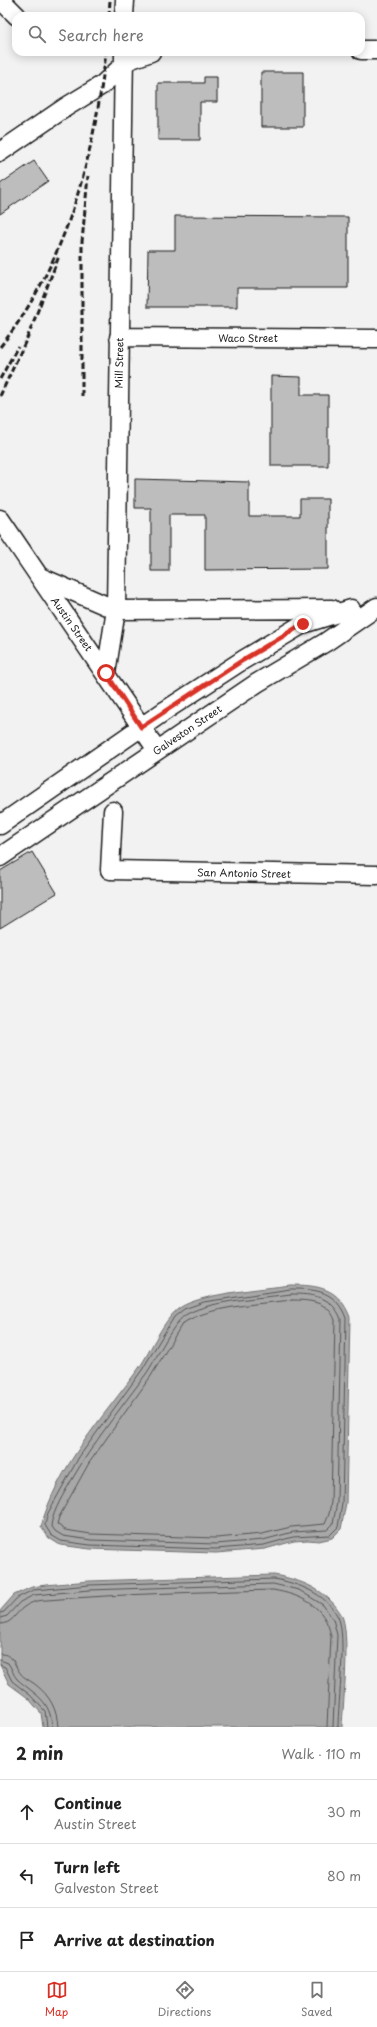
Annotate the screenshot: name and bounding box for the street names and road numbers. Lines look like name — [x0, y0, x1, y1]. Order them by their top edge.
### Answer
street label: Waco Street — [218, 330, 278, 345]
street label: Mill Street — [111, 337, 126, 388]
street label: Austin Street — [48, 593, 97, 654]
street label: Galveston Street — [149, 701, 224, 758]
street label: San Antonio Street — [197, 864, 291, 881]

